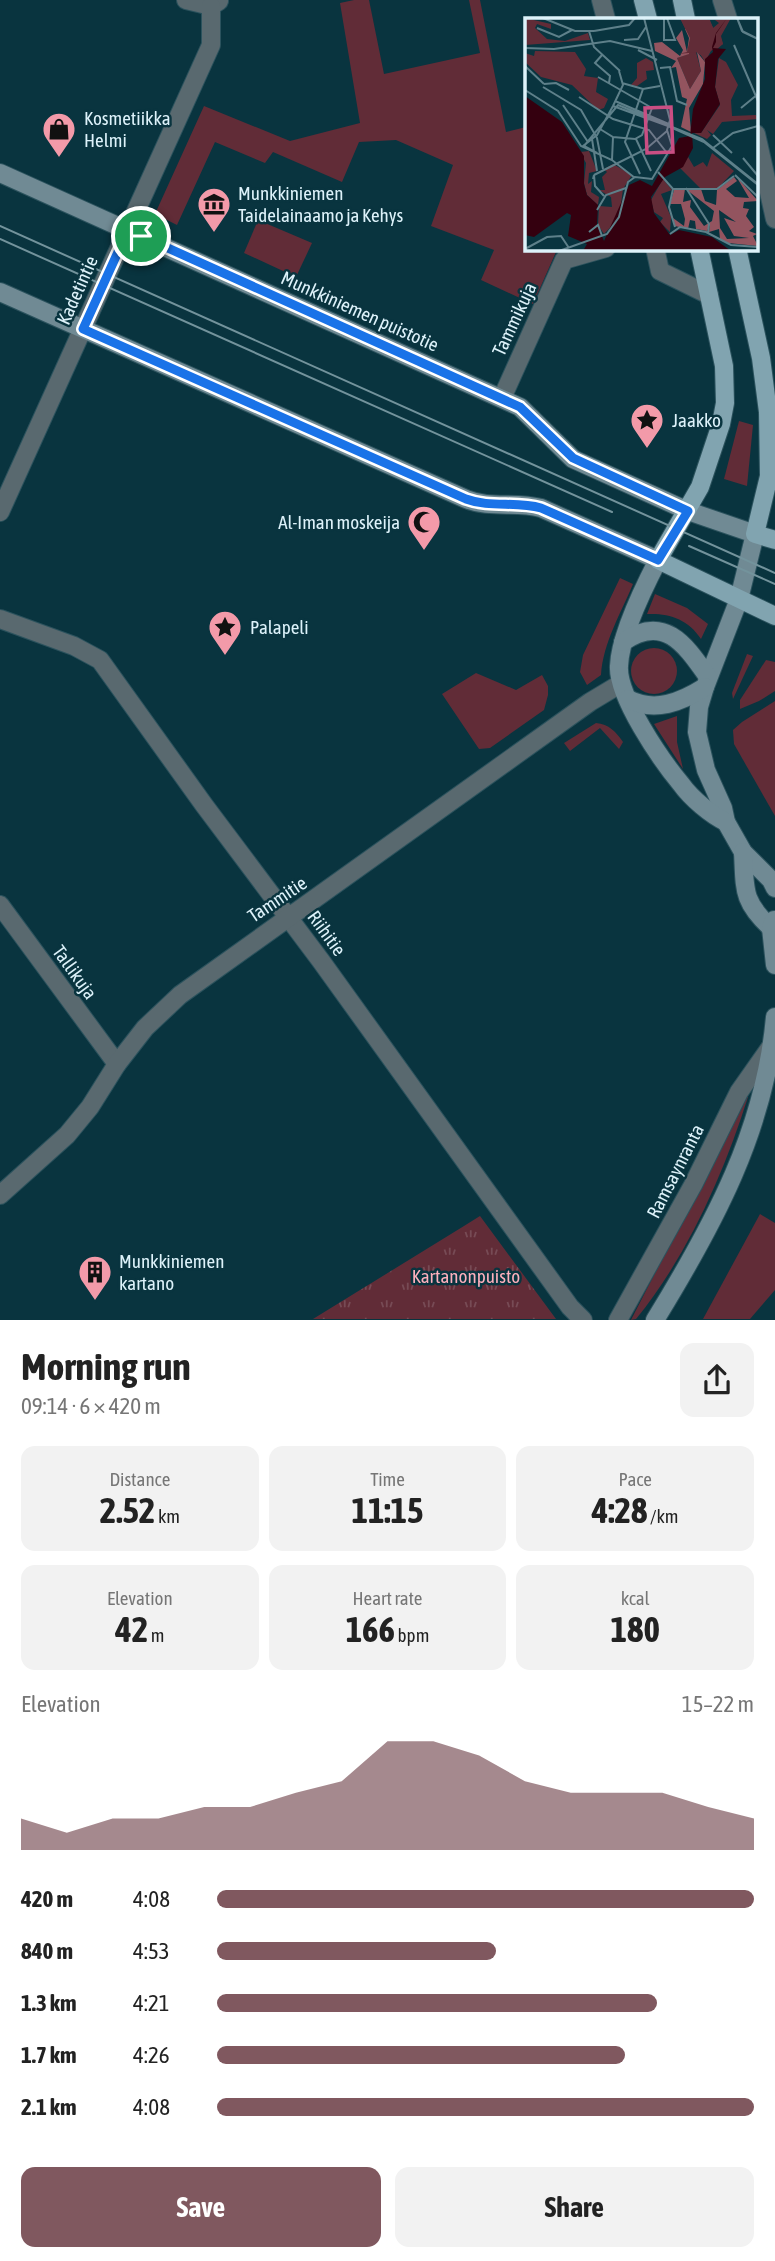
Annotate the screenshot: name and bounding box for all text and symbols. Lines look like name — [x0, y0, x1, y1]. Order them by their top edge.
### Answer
inset map — [525, 18, 758, 250]
place label: Kosmetiikka Helmi — [84, 107, 171, 151]
shop icon: Kosmetiikka Helmi — [40, 110, 78, 159]
place label: Munkkiniemen Taidelainaamo ja Kehys — [238, 182, 404, 226]
museum icon: Munkkiniemen Taidelainaamo ja Kehys — [195, 185, 233, 234]
pin — [111, 206, 171, 266]
icon: arrive — [122, 217, 160, 255]
street label: Kadetintie — [52, 252, 102, 328]
street label: Munkkiniemen puistotie — [278, 266, 442, 356]
street label: Tammikuja — [487, 279, 541, 359]
place icon: Jaakko — [628, 401, 666, 450]
place label: Jaakko — [672, 409, 721, 431]
mosque icon: Al-Iman moskeija — [405, 503, 443, 552]
place label: Al-Iman moskeija — [278, 511, 400, 533]
place icon: Palapeli — [206, 608, 244, 657]
place label: Palapeli — [250, 616, 309, 638]
street label: Tammitie — [243, 871, 311, 927]
street label: Riihitie — [303, 906, 351, 960]
street label: Tallikuja — [48, 941, 102, 1003]
street label: Ramsaynranta — [642, 1120, 708, 1222]
place label: Munkkiniemen kartano — [119, 1250, 224, 1294]
building icon: Munkkiniemen kartano — [76, 1253, 114, 1302]
park label: Kartanonpuisto — [412, 1265, 520, 1287]
button: share — [680, 1343, 754, 1417]
text: Morning run — [21, 1345, 191, 1388]
text: 09:14 · 6 × 420 m — [21, 1393, 161, 1419]
text: Distance — [109, 1468, 170, 1490]
text: Time — [370, 1468, 405, 1490]
text: Pace — [618, 1468, 652, 1490]
text: 2.52 — [100, 1490, 155, 1530]
text: 11:15 — [351, 1490, 424, 1530]
text: 4:28 — [592, 1490, 647, 1530]
text: km — [155, 1505, 180, 1527]
text: /km — [647, 1505, 679, 1527]
text: Elevation — [107, 1587, 173, 1609]
text: Heart rate — [353, 1587, 422, 1609]
text: kcal — [621, 1587, 650, 1609]
text: 42 — [115, 1609, 148, 1649]
text: 166 — [346, 1609, 395, 1649]
text: 180 — [610, 1609, 660, 1649]
text: m — [148, 1624, 164, 1646]
text: bpm — [395, 1624, 429, 1646]
text: Elevation — [21, 1691, 101, 1717]
text: 15–22 m — [682, 1691, 754, 1717]
text: 420 m — [21, 1886, 73, 1912]
text: 4:08 — [133, 1886, 170, 1912]
text: 840 m — [21, 1938, 73, 1964]
text: 4:53 — [133, 1938, 170, 1964]
text: 1.3 km — [21, 1990, 77, 2016]
text: 4:21 — [133, 1990, 170, 2016]
text: 1.7 km — [21, 2042, 77, 2068]
text: 4:26 — [133, 2042, 170, 2068]
text: 2.1 km — [21, 2094, 77, 2120]
text: 4:08 — [133, 2094, 170, 2120]
button: Save — [21, 2167, 381, 2247]
button: Share — [395, 2167, 754, 2247]

